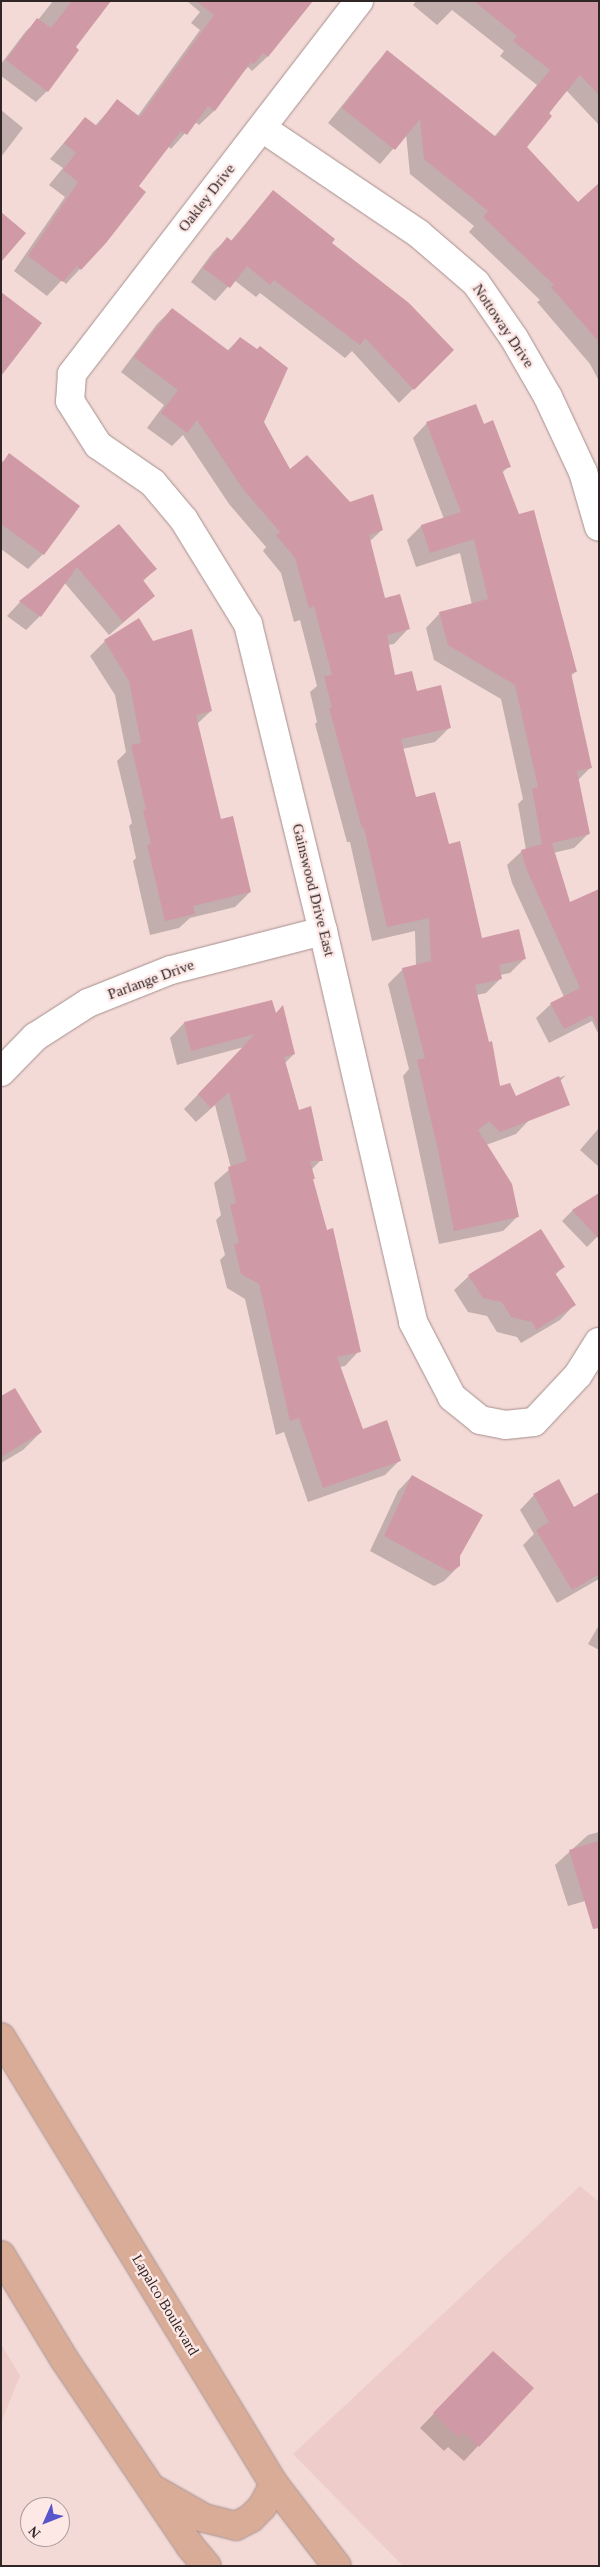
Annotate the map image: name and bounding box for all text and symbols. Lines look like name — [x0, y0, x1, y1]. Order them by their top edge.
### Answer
street label: Oakley Drive — [175, 160, 239, 236]
street label: Nottoway Drive — [468, 281, 538, 371]
street label: Gainswood Drive East — [288, 822, 338, 958]
street label: Parlange Drive — [105, 956, 197, 1004]
street label: Lapalco Boulevard — [128, 2251, 202, 2359]
north arrow — [20, 2497, 70, 2547]
text: N — [26, 2523, 43, 2541]

